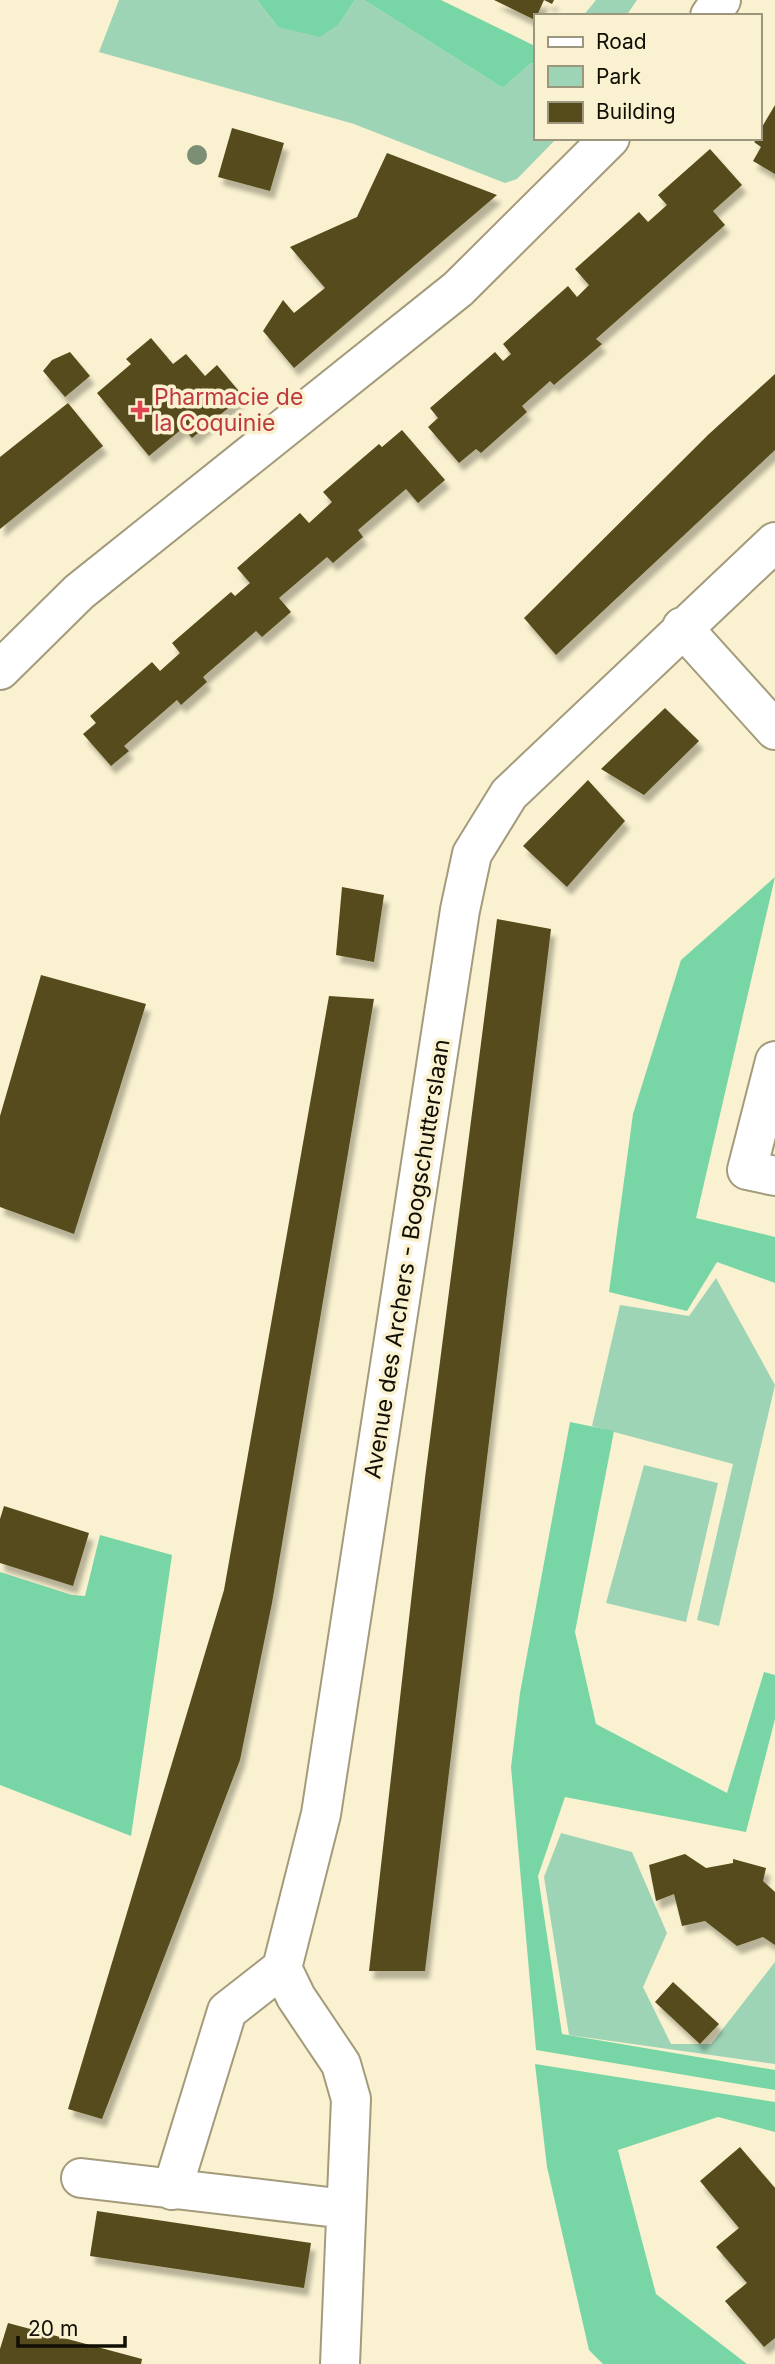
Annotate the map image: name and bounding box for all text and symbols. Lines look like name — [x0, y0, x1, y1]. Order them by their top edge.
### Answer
legend — [534, 14, 761, 140]
text: Road — [596, 29, 647, 54]
text: Park — [596, 64, 641, 89]
text: Building — [596, 99, 676, 124]
place label: Pharmacie de la Coquinie — [154, 383, 303, 437]
marker: Pharmacie de la Coquinie — [132, 402, 148, 418]
street label: Avenue des Archers - Boogschutterslaan — [358, 1037, 456, 1481]
scale bar — [18, 2304, 124, 2348]
text: 20 m — [28, 2316, 78, 2341]

